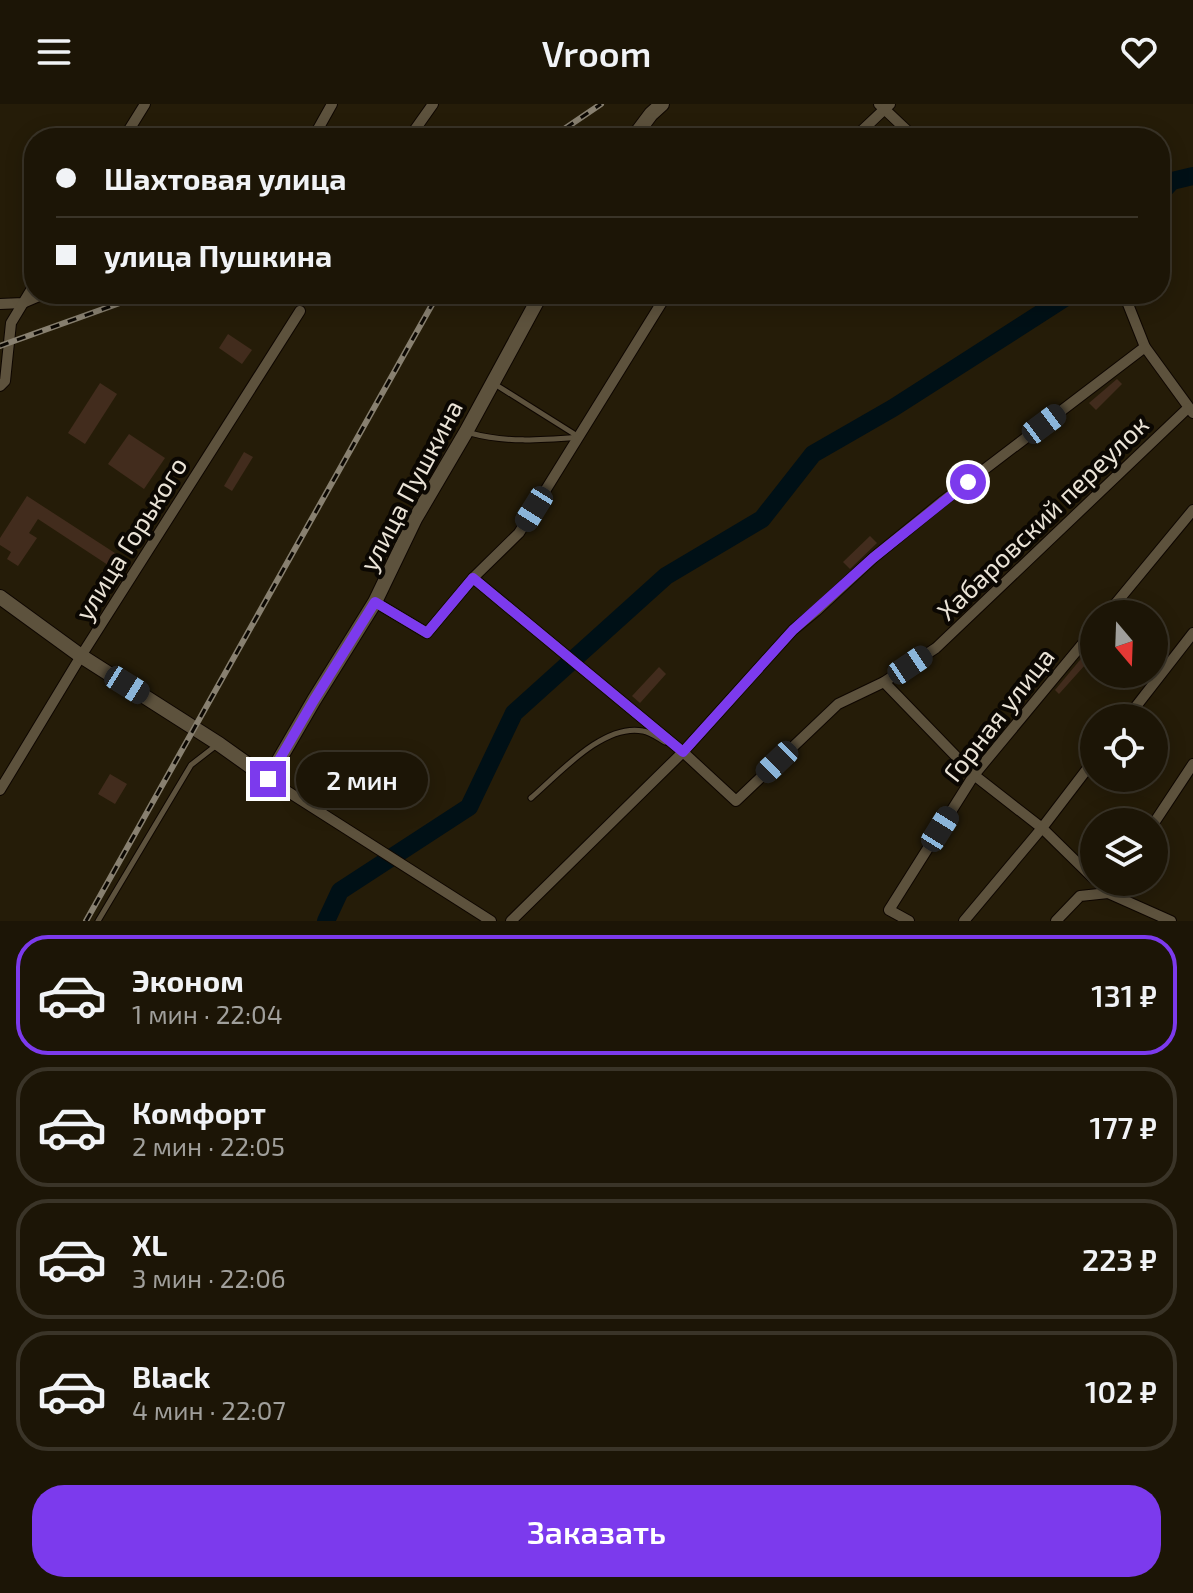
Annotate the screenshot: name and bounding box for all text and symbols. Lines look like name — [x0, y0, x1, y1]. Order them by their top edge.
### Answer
icon: menu — [32, 30, 76, 74]
icon: heart — [1117, 30, 1161, 74]
text: Vroom — [542, 31, 651, 74]
text: Шахтовая улица — [104, 160, 346, 196]
text: улица Пушкина — [104, 237, 332, 273]
street label: улица Пушкина — [352, 394, 469, 576]
car — [1018, 400, 1070, 448]
street label: Хабаровский переулок — [930, 408, 1155, 627]
street label: улица Горького — [67, 451, 193, 626]
route start — [950, 464, 986, 500]
car — [511, 482, 557, 536]
north arrow — [1080, 600, 1168, 688]
map controls — [1080, 600, 1168, 896]
street label: Горная улица — [936, 641, 1061, 788]
car — [883, 642, 937, 688]
car — [100, 662, 154, 708]
button: locate — [1080, 704, 1168, 792]
car — [751, 737, 803, 787]
callout: 2 мин — [296, 751, 428, 807]
route end — [250, 761, 286, 797]
text: 2 мин — [326, 764, 398, 795]
car — [917, 802, 963, 856]
button: layers — [1080, 808, 1168, 896]
icon: car — [36, 959, 108, 1031]
text: Эконом — [132, 962, 244, 998]
text: 131 ₽ — [1091, 977, 1157, 1013]
text: 1 мин · 22:04 — [132, 998, 283, 1029]
icon: car — [36, 1091, 108, 1163]
text: Комфорт — [132, 1094, 266, 1130]
text: 177 ₽ — [1089, 1109, 1157, 1145]
text: 2 мин · 22:05 — [132, 1130, 285, 1161]
icon: car — [36, 1223, 108, 1295]
text: XL — [132, 1226, 167, 1262]
text: 223 ₽ — [1082, 1241, 1157, 1277]
text: 3 мин · 22:06 — [132, 1262, 286, 1293]
icon: car — [36, 1355, 108, 1427]
text: Black — [132, 1358, 210, 1394]
text: 102 ₽ — [1085, 1373, 1157, 1409]
text: 4 мин · 22:07 — [132, 1394, 286, 1425]
button: Заказать — [32, 1485, 1161, 1577]

